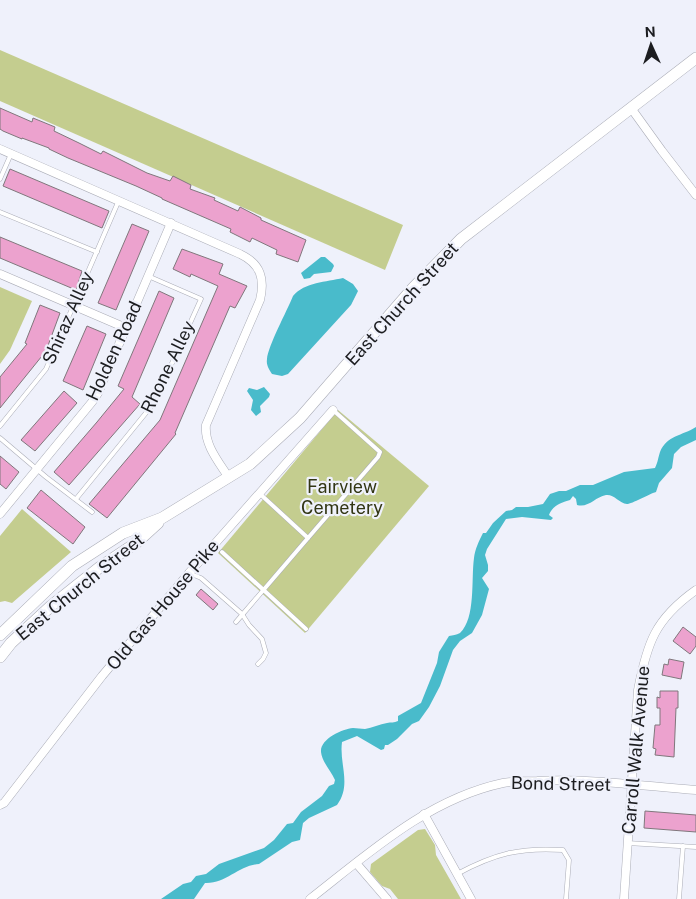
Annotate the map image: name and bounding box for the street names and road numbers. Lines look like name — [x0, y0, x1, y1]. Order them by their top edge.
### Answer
street label: East Church Street — [341, 238, 462, 370]
street label: Shiraz Alley — [38, 268, 97, 367]
street label: Holden Road — [81, 298, 146, 404]
street label: Rhone Alley — [136, 317, 199, 416]
street label: East Church Street — [12, 529, 148, 645]
street label: Old Gas House Pike — [102, 535, 223, 674]
street label: Carroll Walk Avenue — [618, 665, 653, 835]
street label: Bond Street — [511, 772, 611, 795]

